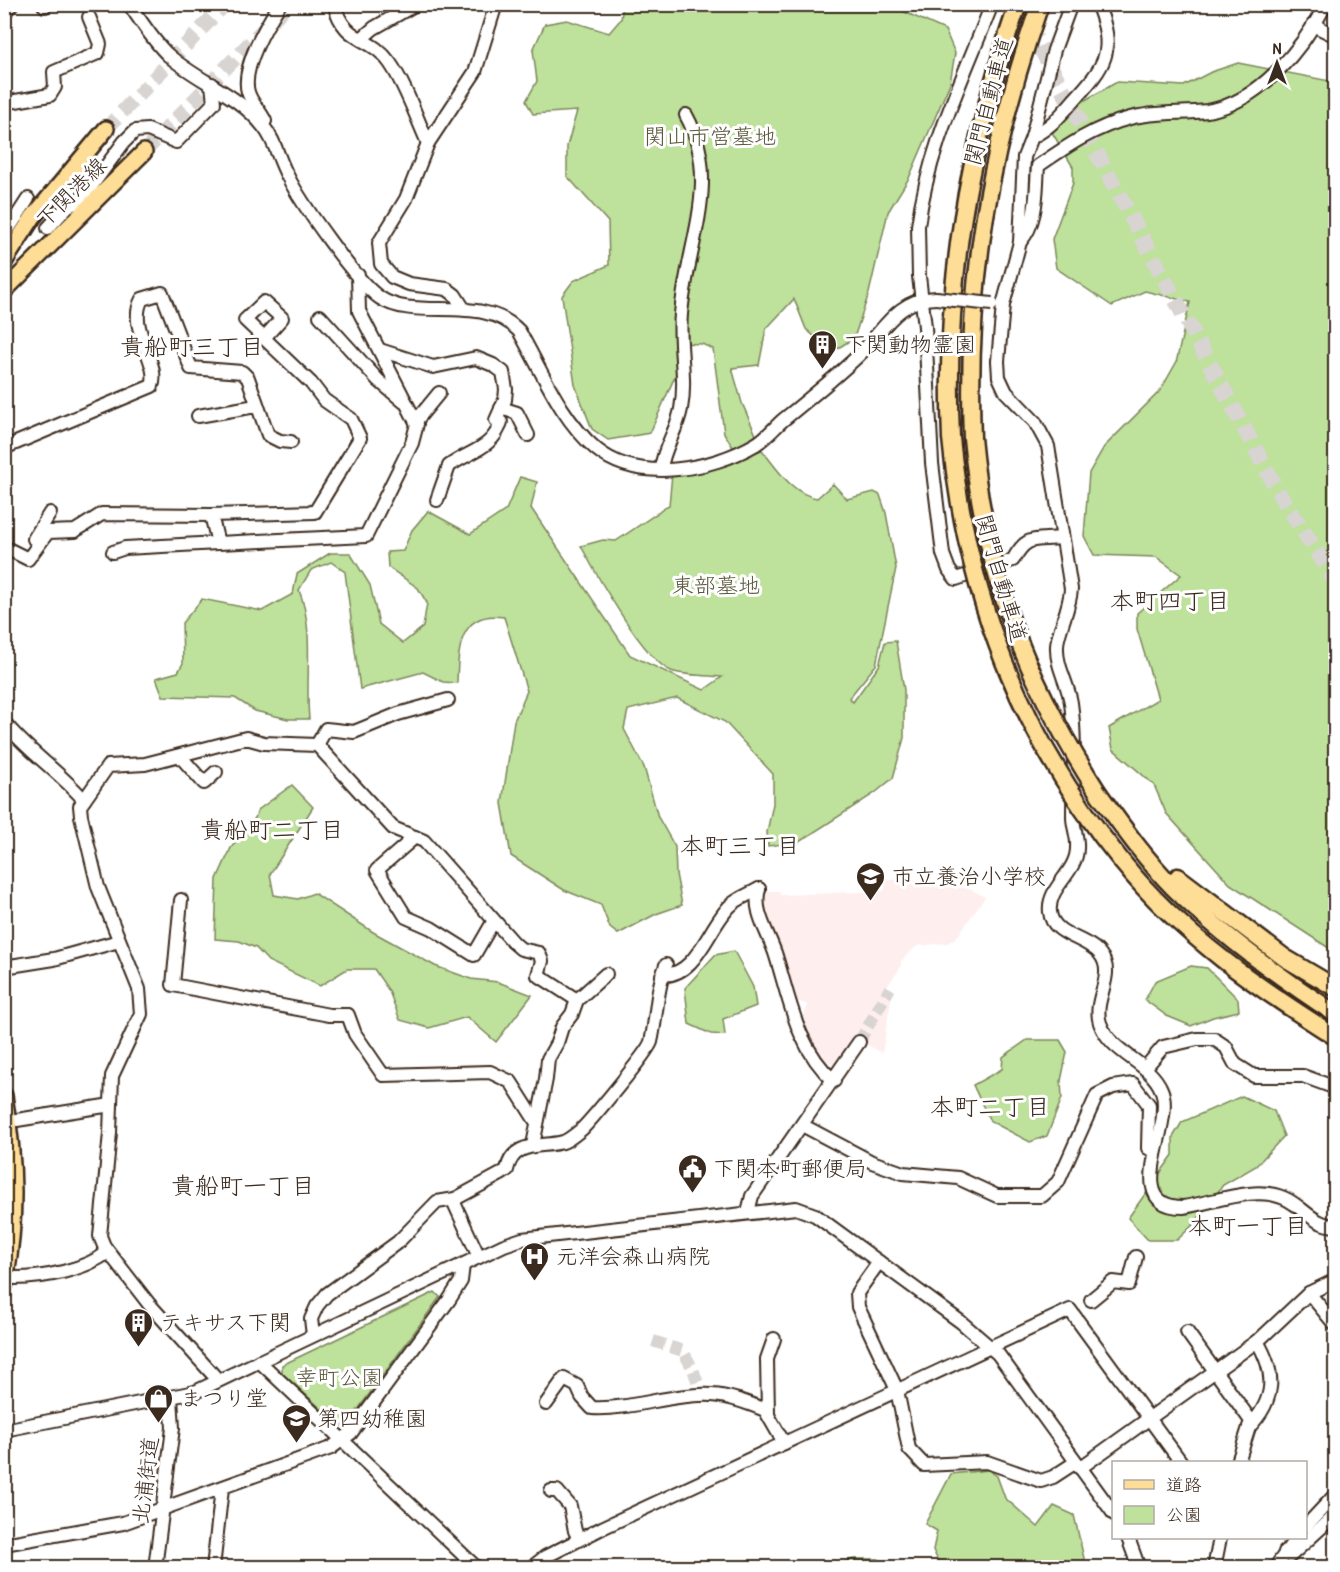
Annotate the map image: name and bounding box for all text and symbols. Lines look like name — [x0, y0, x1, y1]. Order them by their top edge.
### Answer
street label: 関門自動車道 — [956, 33, 1020, 169]
north arrow — [1247, 33, 1307, 93]
text: N — [1273, 37, 1282, 59]
park label: 関山市営墓地 — [644, 121, 776, 151]
street label: 下関港線 — [29, 150, 113, 234]
building icon: 下関動物霊園 — [807, 328, 839, 370]
place label: 下関動物霊園 — [844, 329, 976, 359]
district label: 貴船町三丁目 — [120, 330, 264, 362]
street label: 関門自動車道 — [969, 510, 1035, 646]
park label: 東部墓地 — [672, 570, 760, 600]
district label: 本町四丁目 — [1110, 584, 1230, 616]
district label: 貴船町二丁目 — [200, 813, 344, 845]
district label: 本町三丁目 — [680, 829, 800, 861]
school or university icon: 市立養治小学校 — [855, 860, 887, 902]
place label: 市立養治小学校 — [892, 861, 1046, 891]
district label: 本町二丁目 — [930, 1090, 1050, 1122]
public building icon: 下関本町郵便局 — [676, 1152, 708, 1194]
place label: 下関本町郵便局 — [713, 1153, 867, 1183]
district label: 貴船町一丁目 — [171, 1169, 315, 1201]
district label: 本町一丁目 — [1188, 1209, 1308, 1241]
hospital icon: 元洋会森山病院 — [519, 1240, 551, 1282]
place label: 元洋会森山病院 — [556, 1241, 710, 1271]
building icon: テキサス下関 — [123, 1306, 155, 1348]
place label: テキサス下関 — [160, 1307, 291, 1337]
park label: 幸町公園 — [295, 1362, 383, 1392]
shop icon: まつり堂 — [143, 1382, 175, 1424]
place label: まつり堂 — [180, 1383, 268, 1413]
school or university icon: 第四幼稚園 — [280, 1402, 312, 1444]
place label: 第四幼稚園 — [317, 1403, 427, 1433]
street label: 北浦街道 — [125, 1434, 165, 1526]
legend — [1112, 1461, 1307, 1539]
text: 道路 — [1166, 1472, 1202, 1497]
text: 公園 — [1166, 1502, 1202, 1527]

